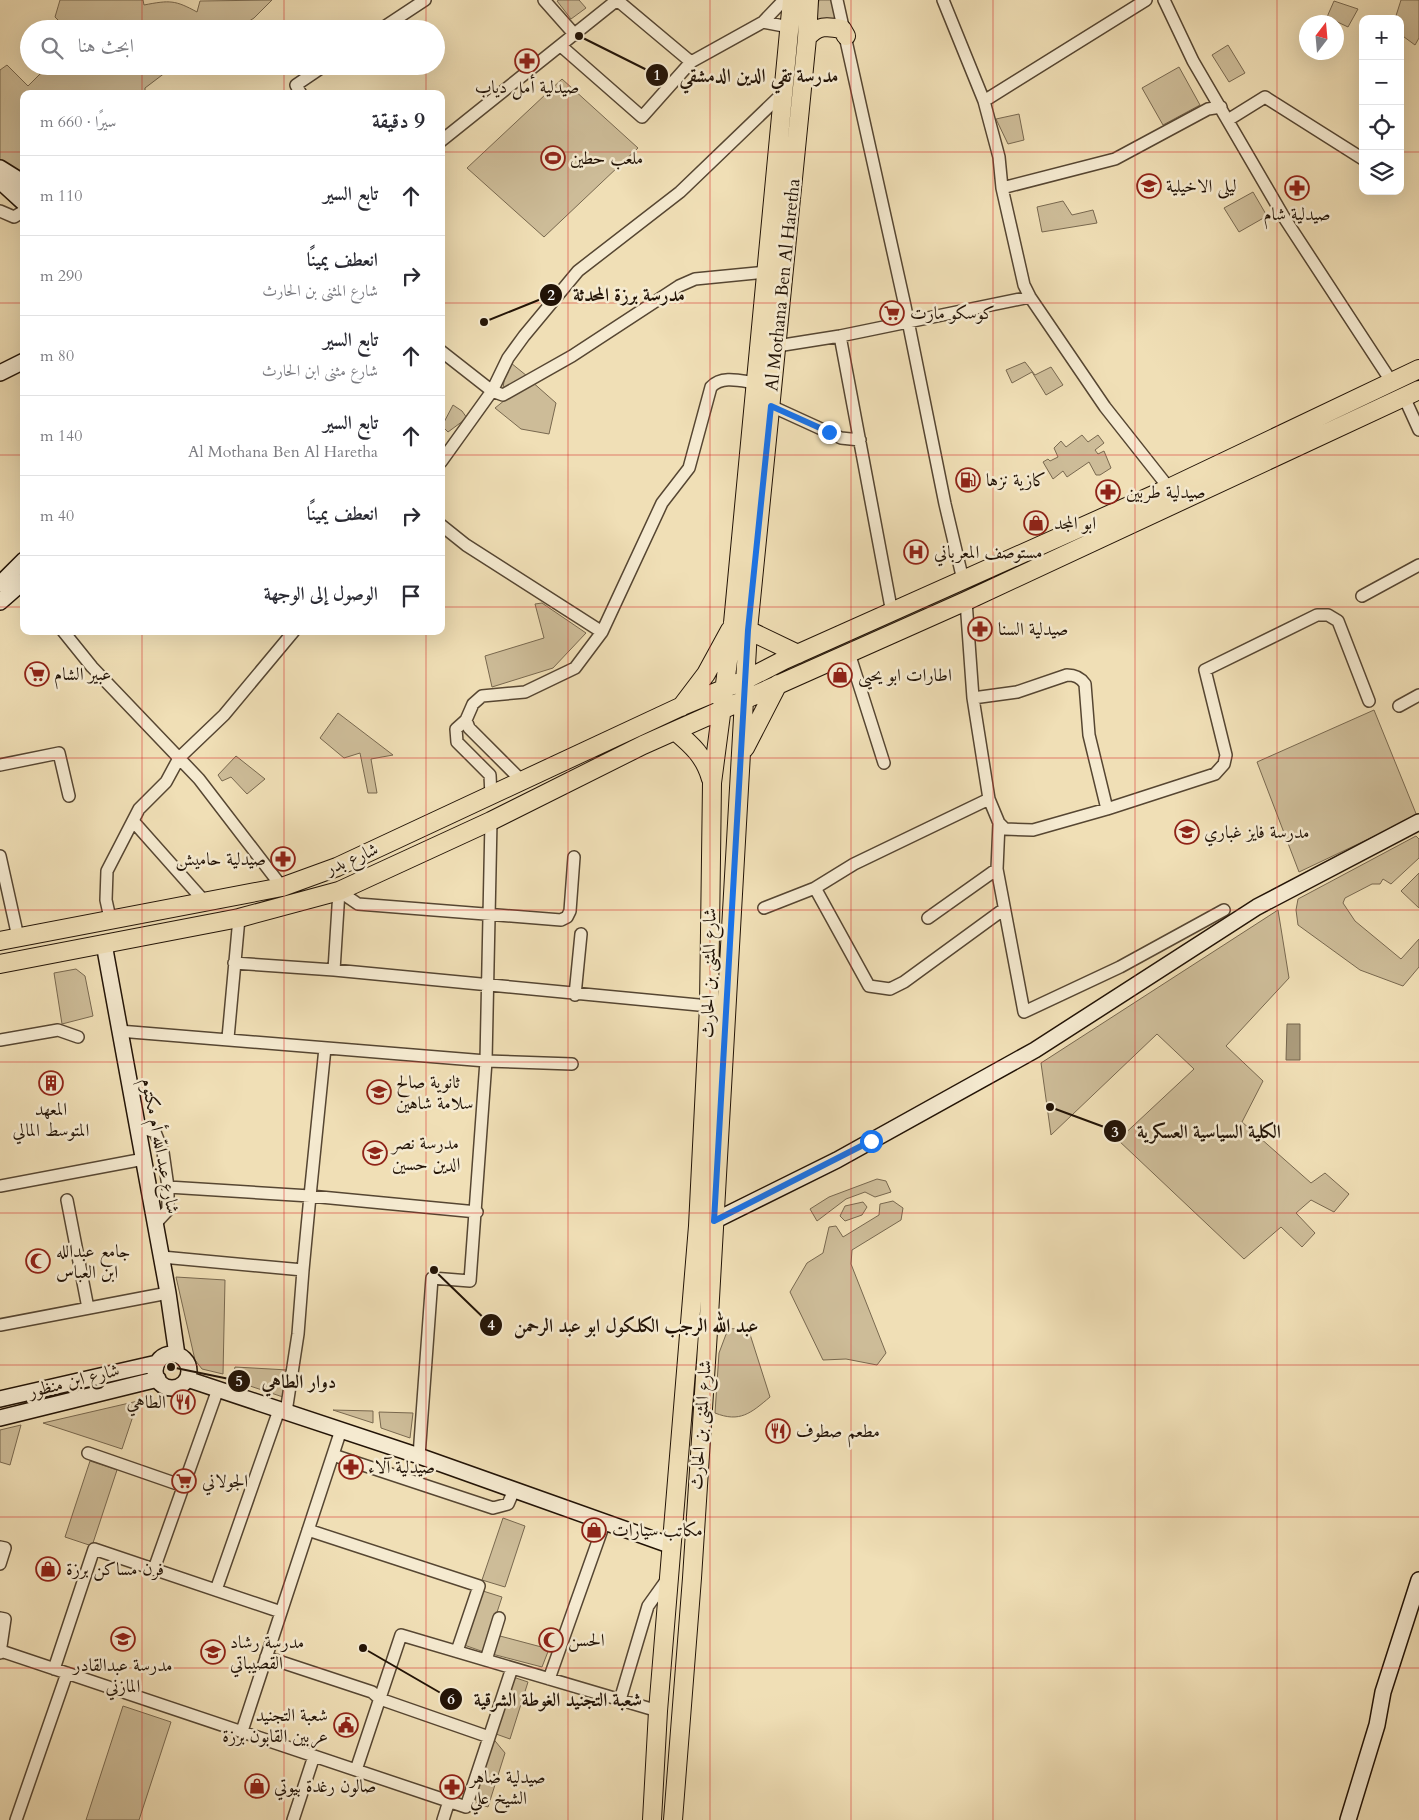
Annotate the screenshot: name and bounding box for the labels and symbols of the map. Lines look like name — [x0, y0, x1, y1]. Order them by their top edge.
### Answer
north arrow — [1299, 15, 1344, 60]
pharmacy icon: صيدلية أمل دياب — [514, 48, 540, 74]
callout: مدرسة تقي الدين الدمشقي — [644, 58, 848, 92]
text: مدرسة تقي الدين الدمشقي — [678, 63, 839, 94]
text: 1 — [653, 65, 661, 85]
place label: صيدلية أمل دياب — [475, 74, 579, 100]
sports icon: ملعب حطين — [540, 145, 566, 171]
place label: ملعب حطين — [570, 146, 643, 171]
school or university icon: ليلى الاخيلية — [1136, 173, 1162, 199]
place label: ليلى الاخيلية — [1166, 174, 1237, 199]
pharmacy icon: صيدلية شام — [1284, 175, 1310, 201]
street label: Al Mothana Ben Al Haretha — [759, 177, 807, 393]
place label: صيدلية شام — [1263, 202, 1331, 230]
callout: مدرسة برزة المحدثة — [538, 278, 695, 312]
text: مدرسة برزة المحدثة — [573, 282, 685, 308]
text: 2 — [547, 285, 555, 305]
supermarket icon: كوسكو مارت — [879, 300, 905, 326]
place label: كوسكو مارت — [910, 301, 995, 326]
route end — [818, 421, 841, 444]
fuel station icon: كازية نزها — [955, 467, 981, 493]
place label: كازية نزها — [986, 468, 1046, 493]
pharmacy icon: صيدلية طربين — [1095, 479, 1121, 505]
place label: صيدلية طربين — [1126, 480, 1206, 505]
shop icon: ابو المجد — [1023, 510, 1049, 536]
place label: ابو المجد — [1054, 511, 1096, 536]
hospital icon: مستوصف المعرباني — [903, 539, 929, 565]
place label: مستوصف المعرباني — [934, 540, 1043, 567]
pharmacy icon: صيدلية السنا — [967, 616, 993, 642]
place label: صيدلية السنا — [998, 617, 1068, 642]
supermarket icon: عبير الشام — [24, 661, 50, 687]
place label: عبير الشام — [54, 662, 111, 690]
shop icon: اطارات ابو يحيى — [827, 662, 853, 688]
place label: اطارات ابو يحيى — [858, 663, 952, 690]
school or university icon: مدرسة فايز غباري — [1174, 819, 1200, 845]
place label: مدرسة فايز غباري — [1204, 820, 1309, 847]
street label: شارع بدر — [320, 837, 383, 884]
pharmacy icon: صيدلية حاميش — [270, 846, 296, 872]
place label: صيدلية حاميش — [176, 847, 266, 872]
street label: شارع المثنى بن الحارث — [695, 908, 725, 1038]
building icon: المعهد المتوسط المالي — [38, 1070, 64, 1096]
place label: ثانوية صالح سلامة شاهين — [396, 1070, 473, 1116]
street label: شارع عبد اللّه أم مكتوم — [132, 1076, 186, 1217]
school or university icon: ثانوية صالح سلامة شاهين — [366, 1079, 392, 1105]
place label: المعهد المتوسط المالي — [13, 1097, 89, 1145]
callout: الكلية السياسية العسكرية — [1102, 1114, 1291, 1148]
text: الكلية السياسية العسكرية — [1137, 1119, 1281, 1145]
text: 3 — [1111, 1122, 1119, 1142]
route start — [860, 1130, 883, 1153]
place label: مدرسة نصر الدين حسين — [390, 1131, 461, 1177]
school or university icon: مدرسة نصر الدين حسين — [362, 1140, 388, 1166]
place label: جامع عبدالله ابن العباس — [56, 1239, 130, 1285]
mosque icon: جامع عبدالله ابن العباس — [25, 1248, 51, 1274]
callout: عبد الله الرجب الكلكول ابو عبد الرحمن — [478, 1308, 768, 1342]
text: عبد الله الرجب الكلكول ابو عبد الرحمن — [514, 1310, 758, 1339]
text: 4 — [487, 1315, 495, 1335]
street label: شارع ابن منظور — [24, 1358, 123, 1407]
street label: شارع المثنى بن الحارث — [684, 1359, 720, 1491]
callout: دوار الطاهي — [226, 1364, 346, 1398]
text: دوار الطاهي — [261, 1369, 336, 1397]
text: 5 — [235, 1371, 243, 1391]
restaurant icon: الطاهي — [170, 1389, 196, 1415]
place label: الطاهي — [126, 1390, 166, 1417]
restaurant icon: مطعم صطوف — [765, 1418, 791, 1444]
place label: مطعم صطوف — [796, 1419, 880, 1448]
pharmacy icon: صيدلية آلاء — [338, 1454, 364, 1480]
place label: صيدلية آلاء — [368, 1455, 435, 1480]
supermarket icon: الجولاني — [171, 1468, 197, 1494]
place label: الجولاني — [202, 1469, 248, 1496]
shop icon: مكاتب سيارات — [581, 1517, 607, 1543]
place label: مكاتب سيارات — [612, 1518, 703, 1543]
shop icon: فرن مساكن برزة — [35, 1556, 61, 1582]
place label: فرن مساكن برزة — [66, 1557, 164, 1582]
school or university icon: مدرسة عبدالقادر المازني — [110, 1626, 136, 1652]
mosque icon: الحسن — [538, 1627, 564, 1653]
place label: الحسن — [568, 1628, 605, 1653]
place label: مدرسة رشاد القصيباتي — [230, 1630, 304, 1678]
school or university icon: مدرسة رشاد القصيباتي — [200, 1639, 226, 1665]
place label: مدرسة عبدالقادر المازني — [71, 1653, 173, 1701]
callout: شعبة التجنيد الغوطة الشرقية — [438, 1682, 652, 1716]
text: شعبة التجنيد الغوطة الشرقية — [474, 1687, 642, 1713]
text: 6 — [447, 1689, 455, 1709]
place label: شعبة التجنيد عربين القابون برزة — [222, 1703, 328, 1749]
public building icon: شعبة التجنيد عربين القابون برزة — [333, 1712, 359, 1738]
place label: صيدلية ضاهر الشيخ علي — [468, 1765, 546, 1815]
shop icon: صالون رغدة بيوتي — [244, 1773, 270, 1799]
place label: صالون رغدة بيوتي — [274, 1774, 376, 1801]
pharmacy icon: صيدلية ضاهر الشيخ علي — [439, 1774, 465, 1800]

